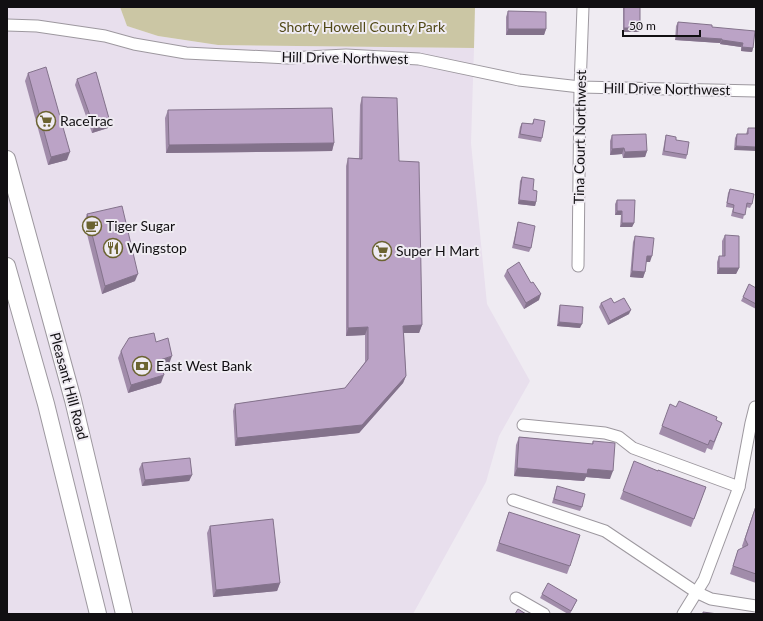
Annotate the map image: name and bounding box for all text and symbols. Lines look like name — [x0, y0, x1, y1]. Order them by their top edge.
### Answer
scale bar — [623, 12, 700, 38]
park label: Shorty Howell County Park — [279, 18, 446, 35]
text: 50 m — [629, 18, 656, 33]
street label: Hill Drive Northwest — [281, 48, 409, 67]
street label: Tina Court Northwest — [570, 70, 589, 204]
street label: Hill Drive Northwest — [603, 79, 731, 98]
supermarket icon: RaceTrac — [35, 110, 57, 132]
place label: RaceTrac — [60, 112, 114, 129]
cafe icon: Tiger Sugar — [81, 215, 103, 237]
place label: Tiger Sugar — [106, 217, 175, 234]
restaurant icon: Wingstop — [102, 237, 124, 259]
place label: Wingstop — [127, 239, 187, 256]
supermarket icon: Super H Mart — [371, 240, 393, 262]
place label: Super H Mart — [396, 242, 479, 259]
street label: Pleasant Hill Road — [47, 330, 92, 441]
bank icon: East West Bank — [131, 355, 153, 377]
place label: East West Bank — [156, 357, 253, 374]

